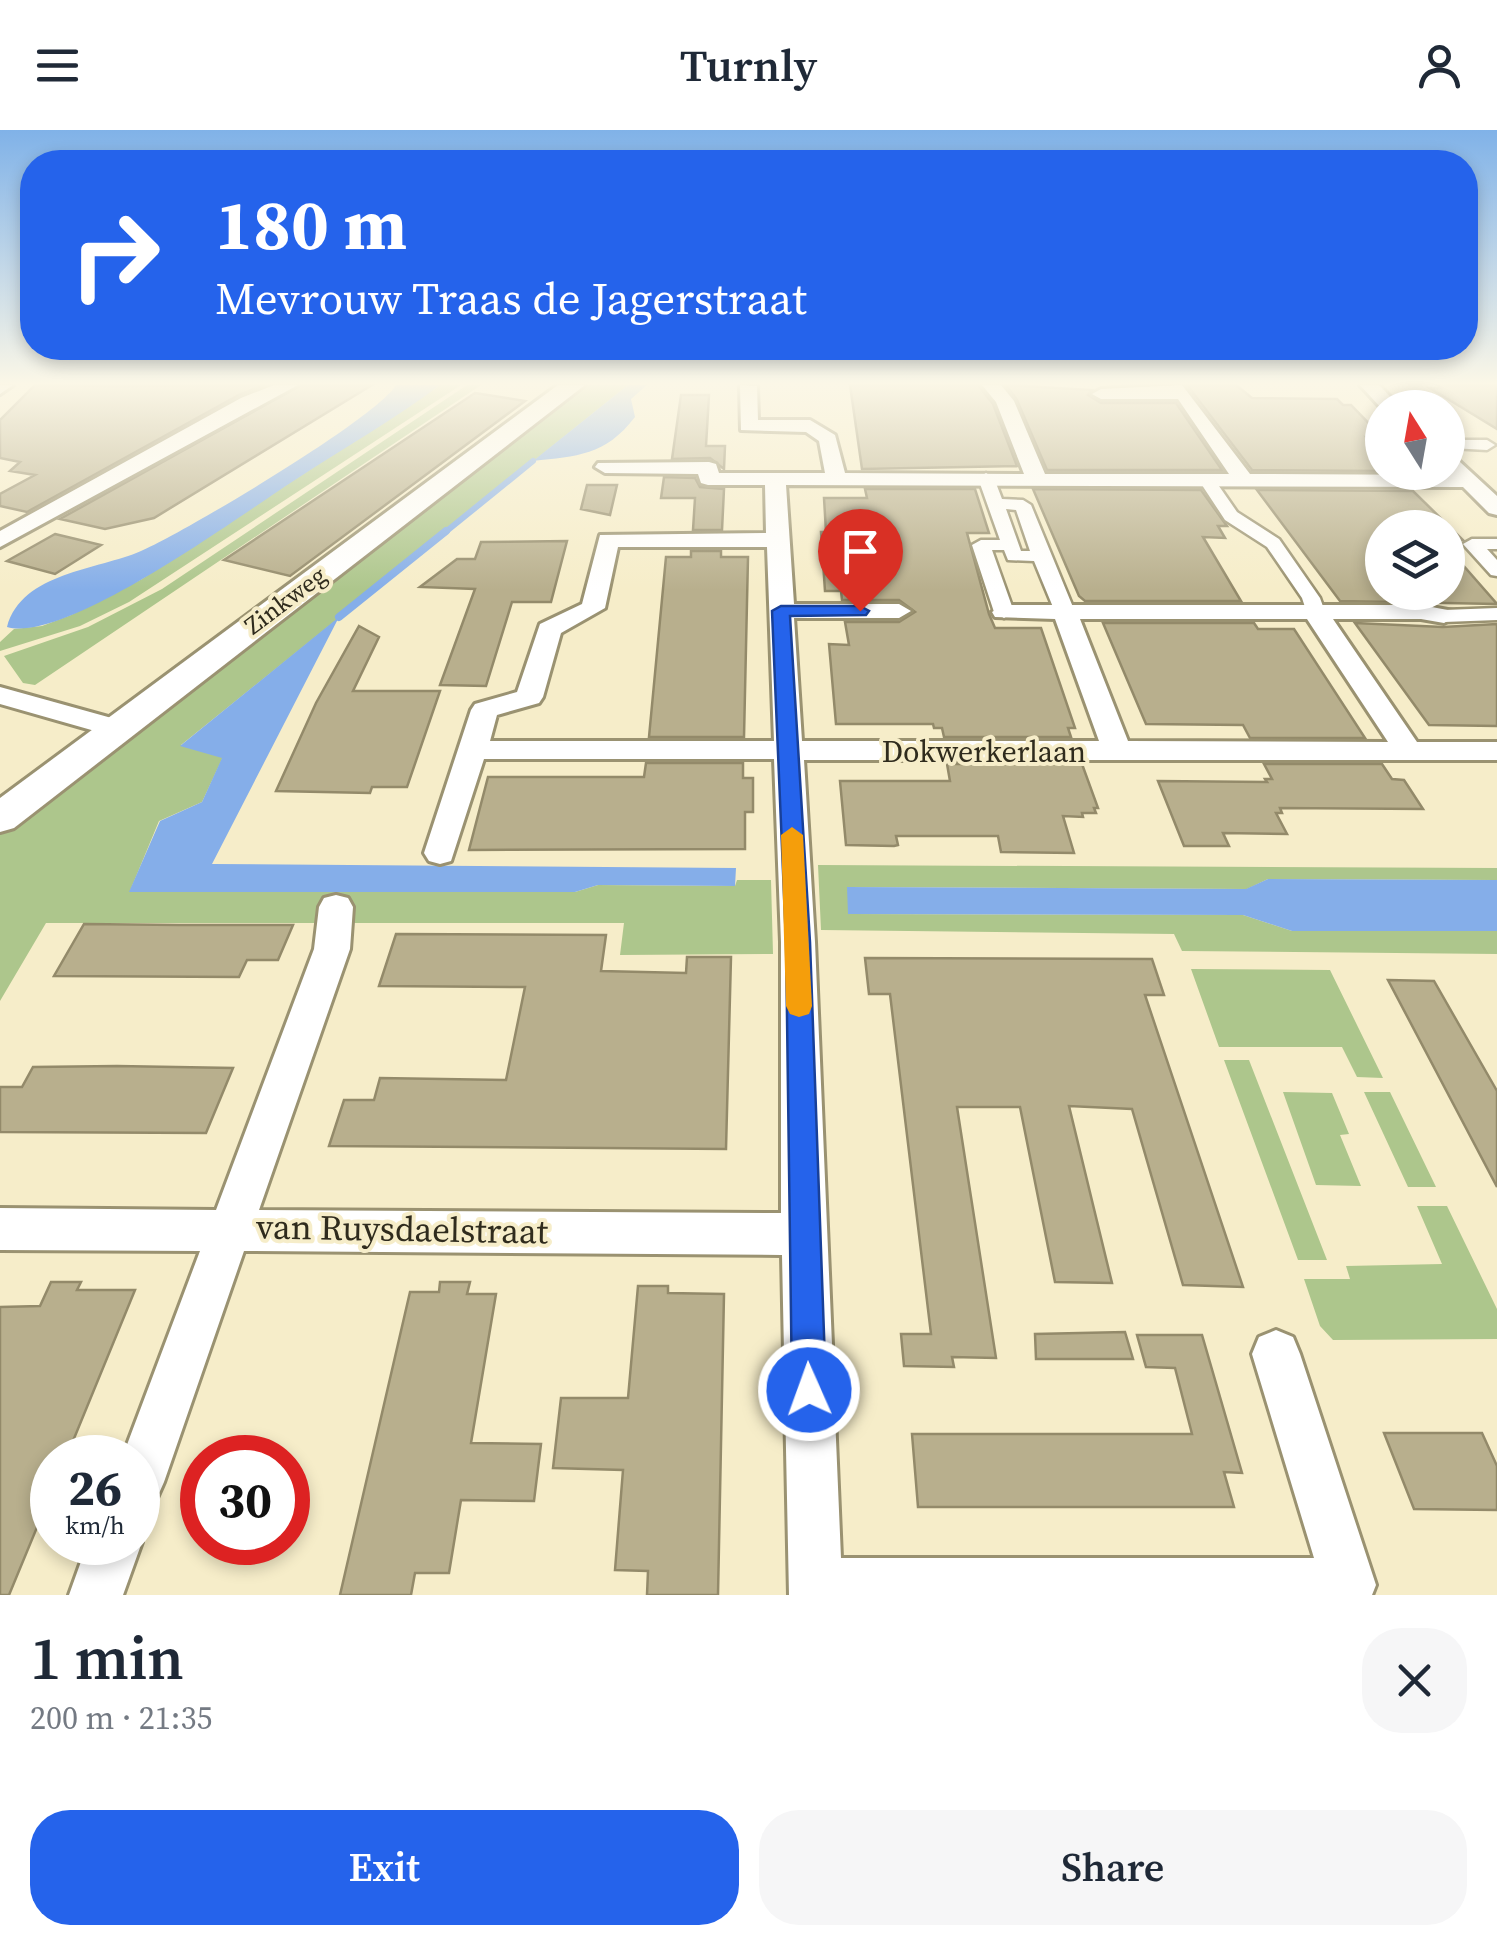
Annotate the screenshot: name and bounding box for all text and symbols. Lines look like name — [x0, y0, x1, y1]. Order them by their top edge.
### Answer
text: Turnly — [680, 34, 817, 96]
icon: menu — [30, 38, 85, 93]
icon: person — [1412, 38, 1467, 93]
text: 180 m — [215, 176, 407, 272]
icon: right — [50, 190, 180, 320]
text: Mevrouw Traas de Jagerstraat — [215, 267, 807, 329]
north arrow — [1365, 390, 1465, 490]
map controls — [1365, 390, 1465, 610]
pin — [818, 509, 903, 612]
button: layers — [1365, 510, 1465, 610]
icon: arrive — [833, 524, 888, 579]
street label: Zinkweg — [237, 558, 333, 642]
street label: Dokwerkerlaan — [882, 731, 1086, 772]
street label: van Ruysdaelstraat — [255, 1202, 549, 1256]
position arrow — [757, 1338, 861, 1442]
speed limit sign: 30 — [180, 1435, 310, 1565]
text: 26 — [68, 1453, 122, 1522]
text: km/h — [65, 1508, 125, 1542]
text: 1 min — [30, 1617, 184, 1699]
button: close — [1362, 1628, 1467, 1733]
text: 200 m · 21:35 — [30, 1696, 212, 1740]
button: Exit — [30, 1810, 739, 1925]
button: Share — [759, 1810, 1467, 1925]

